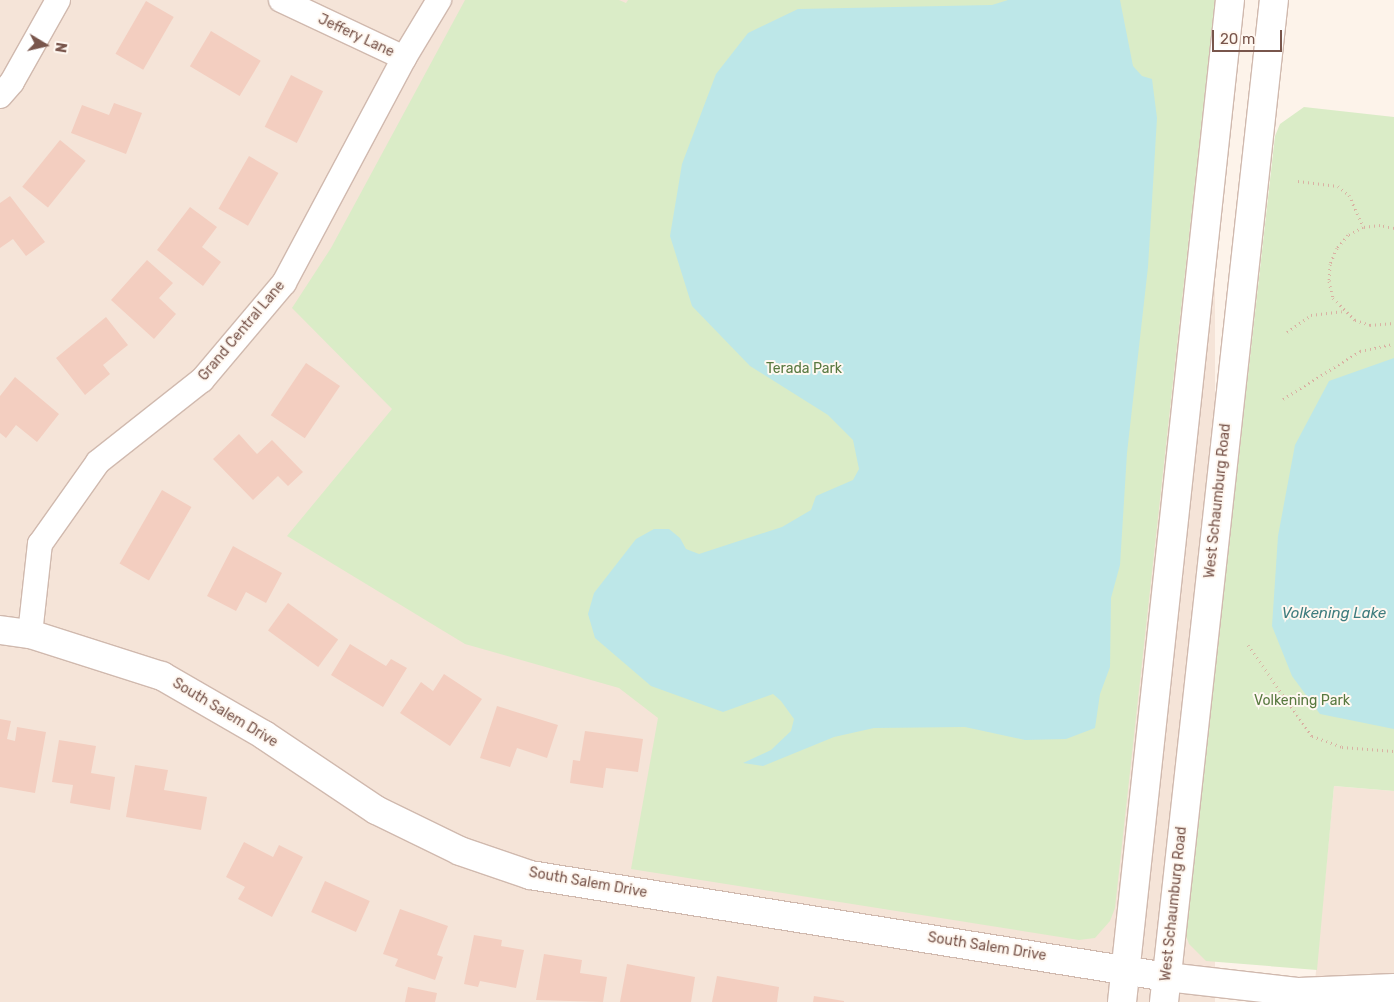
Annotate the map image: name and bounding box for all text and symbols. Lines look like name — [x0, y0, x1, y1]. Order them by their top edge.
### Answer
street label: Jeffery Lane — [315, 11, 397, 61]
north arrow — [20, 20, 70, 70]
scale bar — [1214, 20, 1284, 52]
text: 20 m — [1220, 30, 1255, 48]
text: N — [51, 41, 69, 54]
street label: Grand Central Lane — [195, 278, 289, 384]
park label: Terada Park — [766, 361, 842, 377]
street label: West Schaumburg Road — [1202, 423, 1234, 579]
water label: Volkening Lake — [1282, 605, 1386, 623]
street label: South Salem Drive — [169, 675, 281, 751]
park label: Volkening Park — [1254, 693, 1350, 709]
street label: West Schaumburg Road — [1158, 826, 1190, 982]
street label: South Salem Drive — [528, 864, 648, 902]
street label: South Salem Drive — [927, 929, 1047, 965]

